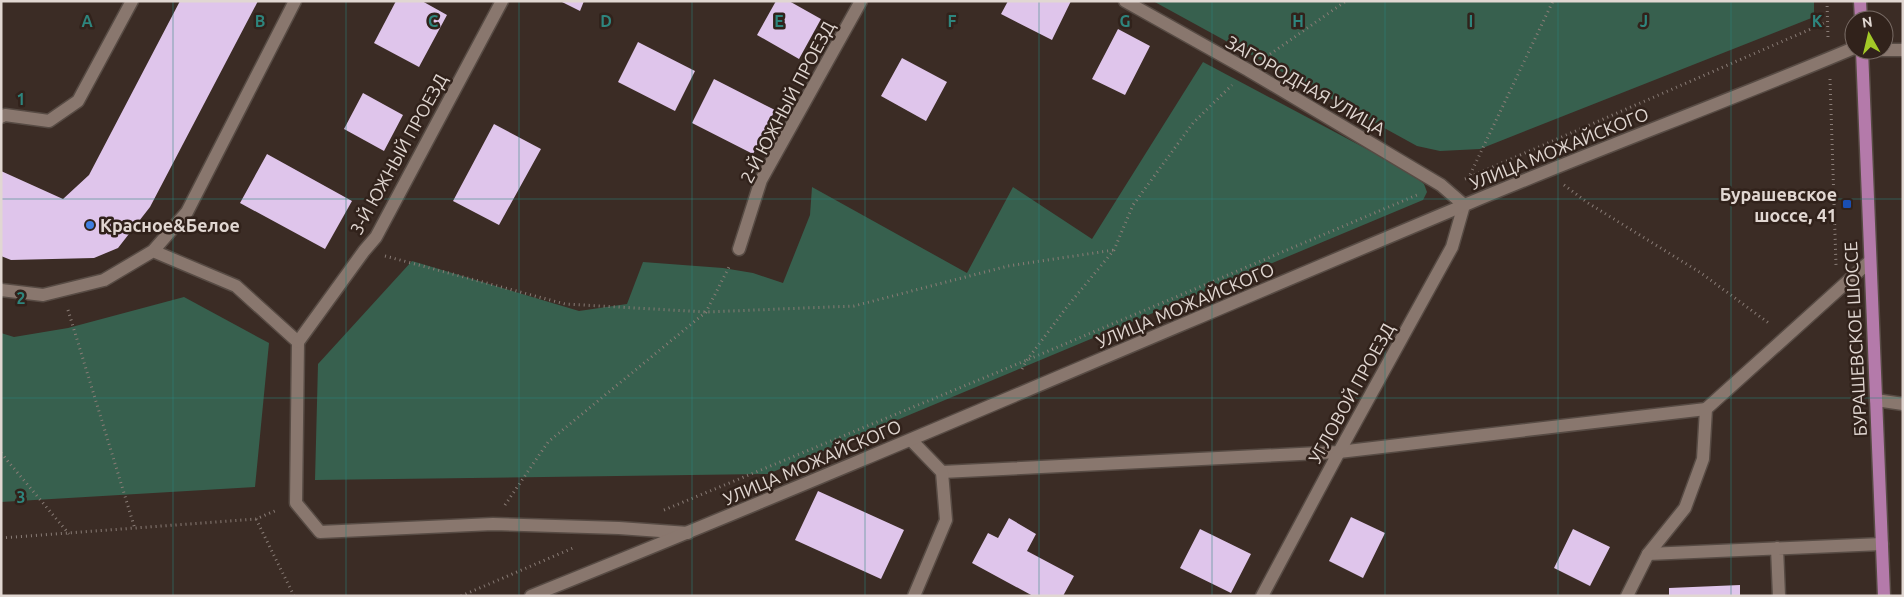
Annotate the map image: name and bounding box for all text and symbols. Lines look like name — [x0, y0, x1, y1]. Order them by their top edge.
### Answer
north arrow — [1844, 10, 1894, 60]
text: A — [81, 12, 93, 30]
text: B — [255, 12, 265, 30]
text: C — [428, 12, 438, 30]
text: D — [600, 12, 612, 30]
text: E — [774, 12, 784, 30]
text: F — [948, 12, 957, 30]
text: G — [1119, 12, 1131, 30]
text: H — [1292, 12, 1304, 30]
text: I — [1469, 12, 1473, 30]
text: J — [1640, 12, 1648, 30]
text: K — [1812, 12, 1823, 30]
text: N — [1861, 13, 1873, 31]
street label: 2-Й ЮЖНЫЙ ПРОЕЗД — [736, 18, 838, 186]
street label: ЗАГОРОДНАЯ УЛИЦА — [1223, 31, 1389, 139]
street label: 3-Й ЮЖНЫЙ ПРОЕЗД — [346, 70, 450, 238]
text: 1 — [16, 90, 26, 108]
street label: УЛИЦА МОЖАЙСКОГО — [1467, 103, 1651, 193]
place label: Бурашевское шоссе, 41 — [1720, 184, 1837, 225]
marker: Бурашевское шоссе, 41 — [1841, 198, 1853, 210]
place label: Красное&Белое — [100, 215, 240, 235]
marker: Красное&Белое — [84, 219, 96, 231]
street label: БУРАШЕВСКОЕ ШОССЕ — [1840, 241, 1870, 437]
street label: УЛИЦА МОЖАЙСКОГО — [1093, 258, 1277, 352]
text: 2 — [16, 289, 26, 307]
street label: УГЛОВОЙ ПРОЕЗД — [1304, 320, 1398, 466]
street label: УЛИЦА МОЖАЙСКОГО — [720, 415, 904, 509]
text: 3 — [16, 488, 26, 506]

